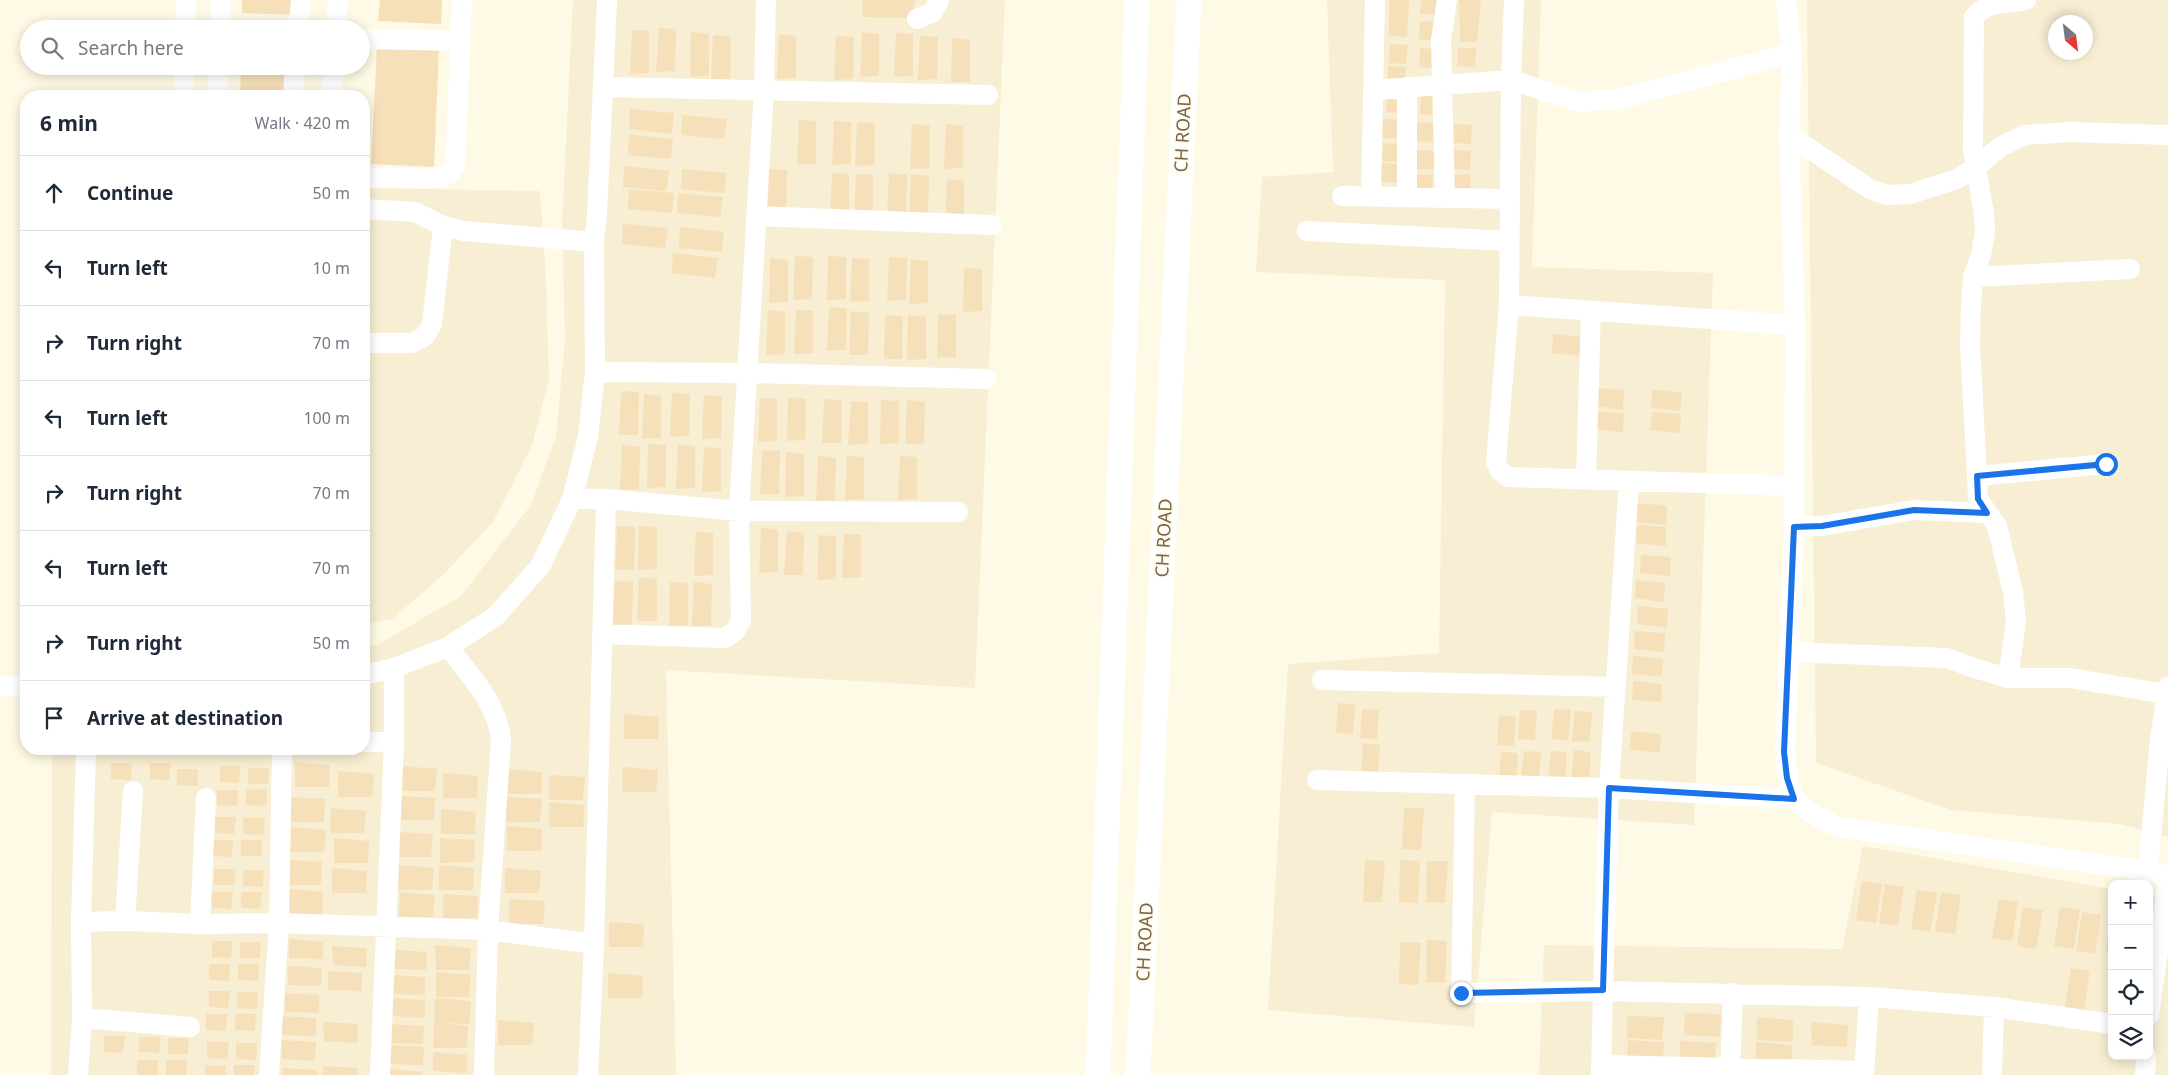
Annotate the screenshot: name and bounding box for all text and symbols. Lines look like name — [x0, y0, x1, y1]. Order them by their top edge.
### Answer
north arrow — [2048, 15, 2093, 60]
search box — [20, 20, 370, 75]
icon: search — [38, 34, 66, 62]
text: Search here — [78, 35, 184, 61]
street label: CH ROAD — [1168, 93, 1196, 173]
text: 6 min — [40, 109, 98, 137]
text: Walk · 420 m — [255, 112, 350, 134]
icon: ahead — [40, 179, 68, 207]
text: Continue — [87, 180, 173, 206]
text: 50 m — [313, 182, 350, 204]
icon: left — [40, 254, 68, 282]
text: Turn left — [87, 255, 168, 281]
text: 10 m — [313, 257, 350, 279]
icon: right — [40, 329, 68, 357]
text: Turn right — [87, 330, 182, 356]
text: 70 m — [313, 332, 350, 354]
icon: left — [40, 404, 68, 432]
text: Turn left — [87, 405, 168, 431]
text: 100 m — [303, 407, 350, 429]
route start — [2095, 453, 2118, 476]
icon: right — [40, 479, 68, 507]
text: Turn right — [87, 480, 182, 506]
text: 70 m — [313, 482, 350, 504]
street label: CH ROAD — [1149, 498, 1177, 578]
icon: left — [40, 554, 68, 582]
text: Turn left — [87, 555, 168, 581]
text: 70 m — [313, 557, 350, 579]
icon: right — [40, 629, 68, 657]
text: Turn right — [87, 630, 182, 656]
text: 50 m — [313, 632, 350, 654]
icon: arrive — [40, 704, 68, 732]
text: Arrive at destination — [87, 705, 283, 731]
map controls — [2108, 880, 2153, 1060]
button: + — [2108, 880, 2153, 925]
street label: CH ROAD — [1130, 902, 1158, 982]
button: − — [2108, 925, 2153, 970]
button: locate — [2108, 970, 2153, 1015]
route end — [1450, 982, 1473, 1005]
button: layers — [2108, 1015, 2153, 1060]

